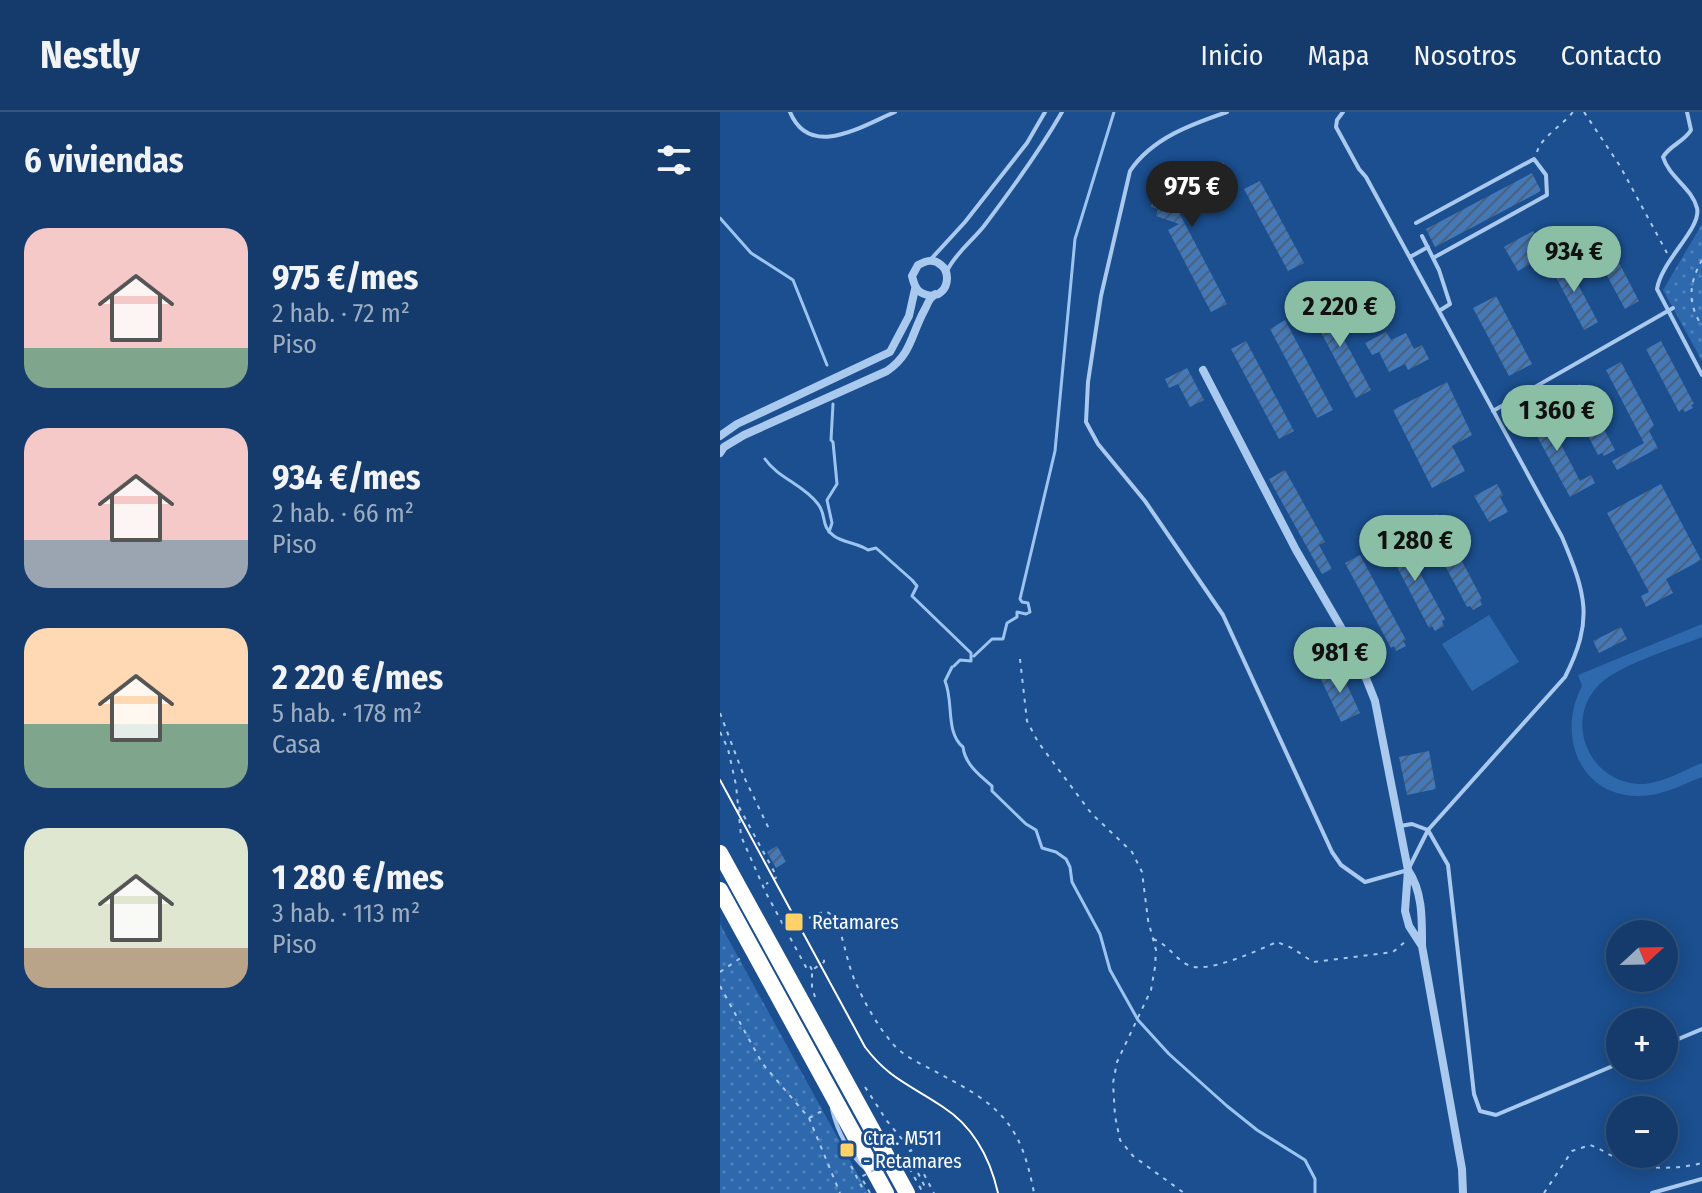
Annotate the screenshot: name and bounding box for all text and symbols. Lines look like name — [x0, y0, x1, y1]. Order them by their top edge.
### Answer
text: Nestly — [40, 32, 140, 78]
text: Inicio — [1201, 39, 1263, 72]
text: Mapa — [1307, 39, 1369, 72]
text: Nosotros — [1413, 39, 1517, 72]
text: Contacto — [1561, 39, 1662, 72]
icon: filters — [652, 138, 696, 182]
text: 6 viviendas — [24, 140, 184, 181]
pin: 975 € — [1136, 161, 1248, 229]
text: 975 € — [1164, 171, 1220, 202]
pin: 934 € — [1518, 226, 1630, 294]
text: 934 € — [1545, 236, 1603, 267]
text: 975 €/mes — [272, 257, 418, 298]
icon: home — [88, 260, 184, 356]
pin: 2 220 € — [1266, 281, 1414, 349]
text: 2 220 € — [1302, 291, 1378, 322]
text: 2 hab. · 72 m² — [272, 298, 410, 329]
text: Piso — [272, 329, 317, 360]
pin: 1 360 € — [1483, 385, 1631, 453]
text: 1 360 € — [1519, 395, 1595, 426]
text: 934 €/mes — [272, 457, 421, 498]
icon: home — [88, 460, 184, 556]
text: 2 hab. · 66 m² — [272, 498, 414, 529]
pin: 1 280 € — [1341, 515, 1489, 583]
text: 1 280 € — [1377, 525, 1453, 556]
text: Piso — [272, 529, 317, 560]
pin: 981 € — [1284, 627, 1396, 695]
text: 981 € — [1312, 637, 1368, 668]
text: 2 220 €/mes — [272, 657, 443, 698]
icon: home — [88, 660, 184, 756]
text: 5 hab. · 178 m² — [272, 698, 422, 729]
text: Casa — [272, 729, 321, 760]
text: 1 280 €/mes — [272, 857, 444, 898]
icon: home — [88, 860, 184, 956]
text: 3 hab. · 113 m² — [272, 898, 420, 929]
place label: Retamares — [812, 910, 899, 934]
marker: Retamares — [783, 911, 805, 933]
north arrow — [1606, 920, 1678, 992]
map controls — [1606, 920, 1678, 1168]
text: Piso — [272, 929, 317, 960]
button: + — [1606, 1008, 1678, 1080]
button: − — [1606, 1096, 1678, 1168]
place label: Ctra. M511 - Retamares — [863, 1126, 962, 1173]
marker: Ctra. M511 - Retamares — [838, 1141, 856, 1159]

